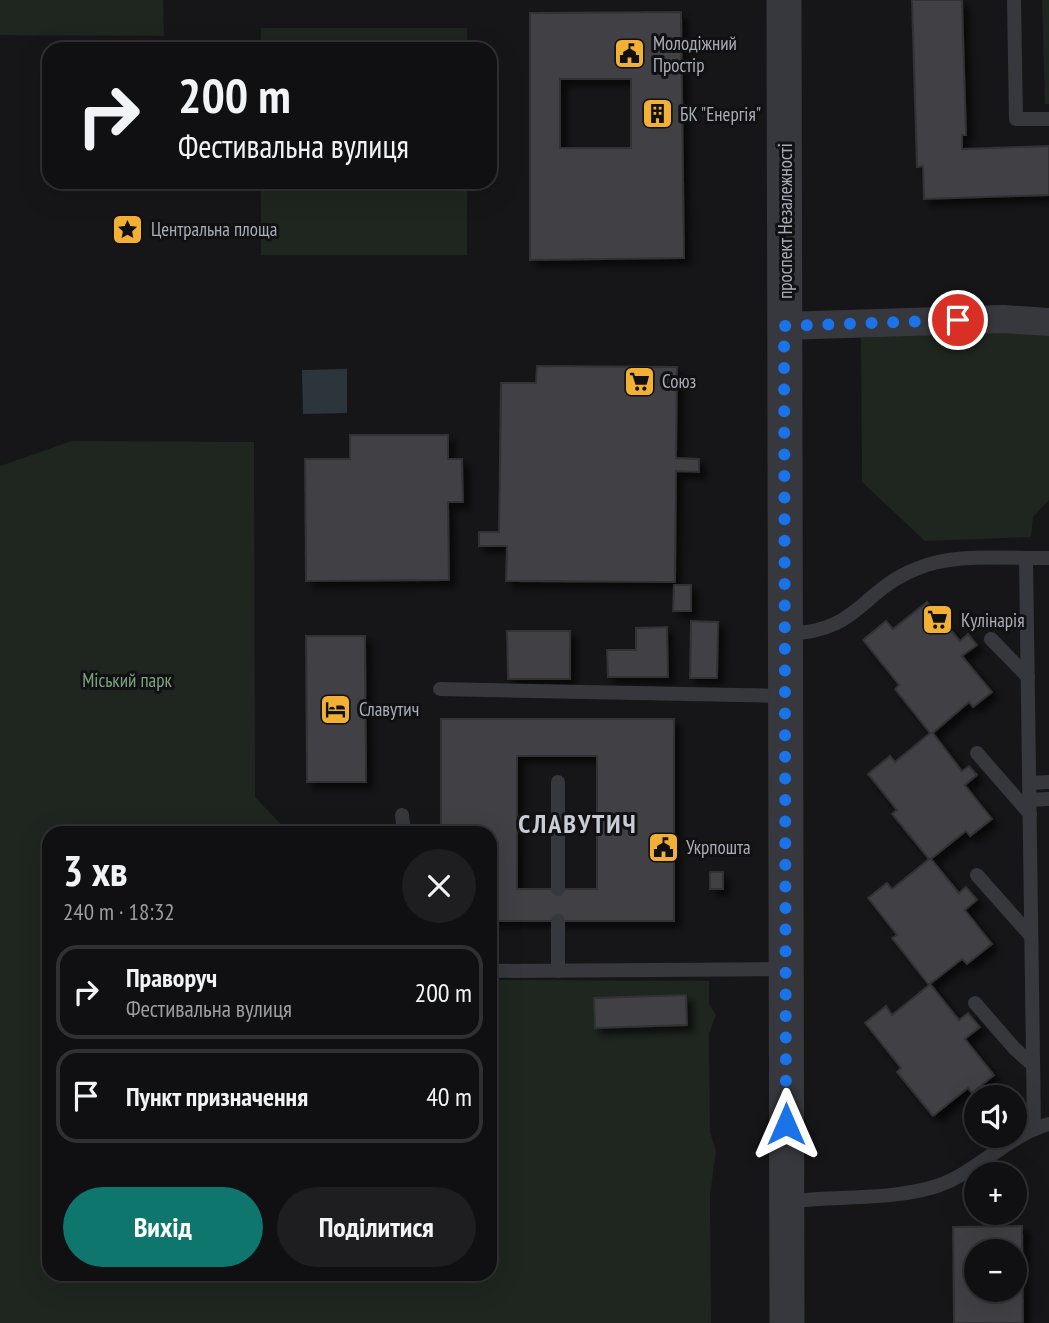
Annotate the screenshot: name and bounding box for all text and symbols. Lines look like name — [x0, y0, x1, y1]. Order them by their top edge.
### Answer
place label: Молодіжний Простір — [653, 31, 737, 77]
public building icon: Молодіжний Простір — [613, 37, 647, 71]
text: 200 m — [178, 63, 291, 127]
icon: right — [63, 70, 154, 161]
building icon: БК "Енергія" — [640, 97, 674, 131]
place label: БК "Енергія" — [680, 102, 761, 126]
text: Фестивальна вулиця — [178, 125, 409, 167]
street label: проспект Незалежності — [773, 143, 797, 299]
place icon: Центральна площа — [111, 212, 145, 246]
place label: Центральна площа — [151, 217, 277, 241]
pin — [928, 290, 988, 350]
icon: arrive — [939, 301, 977, 339]
supermarket icon: Союз — [622, 364, 656, 398]
place label: Союз — [662, 369, 696, 393]
supermarket icon: Кулінарія — [921, 603, 955, 637]
place label: Кулінарія — [961, 608, 1025, 632]
park label: Міський парк — [82, 668, 172, 692]
hotel icon: Славутич — [319, 692, 353, 726]
place label: Славутич — [359, 697, 419, 721]
district label: СЛАВУТИЧ — [518, 807, 638, 840]
public building icon: Укрпошта — [646, 830, 680, 864]
place label: Укрпошта — [686, 835, 751, 859]
text: 3 хв — [63, 843, 128, 898]
button: close — [402, 849, 476, 923]
text: 240 m · 18:32 — [63, 897, 175, 926]
text: Праворуч — [126, 961, 217, 994]
icon: right — [67, 973, 105, 1011]
text: 200 m — [414, 976, 472, 1009]
text: Фестивальна вулиця — [126, 994, 292, 1023]
icon: arrive — [67, 1077, 105, 1115]
text: Пункт призначення — [126, 1080, 308, 1113]
text: 40 m — [426, 1080, 472, 1113]
map controls — [964, 1085, 1027, 1302]
button: sound — [964, 1085, 1027, 1148]
position arrow — [749, 1087, 823, 1161]
button: + — [964, 1162, 1027, 1225]
button: Вихід — [63, 1187, 263, 1267]
button: Поділитися — [277, 1187, 476, 1267]
button: − — [964, 1239, 1027, 1302]

